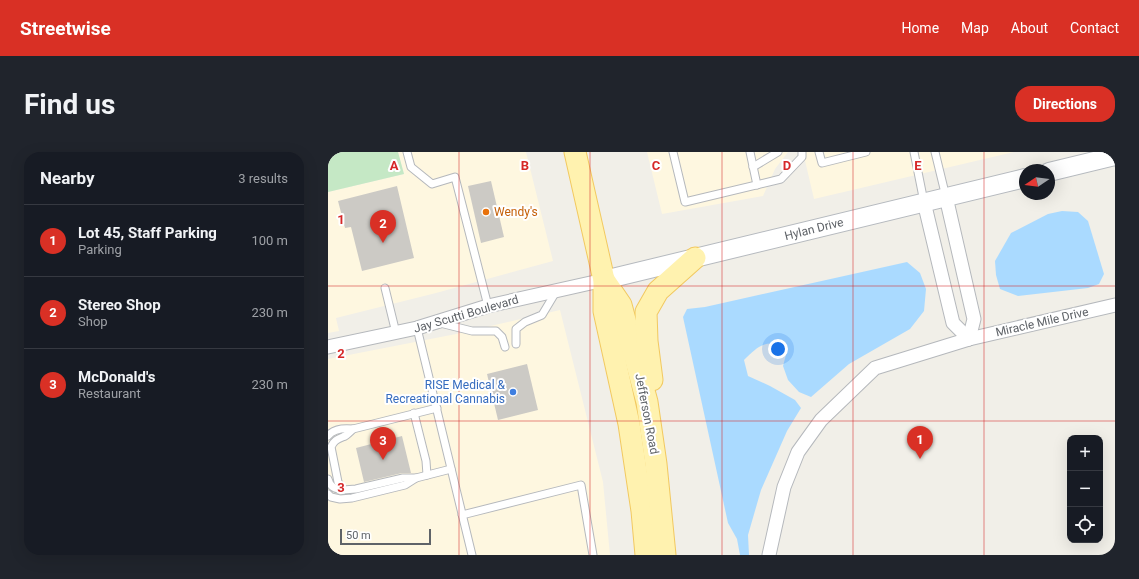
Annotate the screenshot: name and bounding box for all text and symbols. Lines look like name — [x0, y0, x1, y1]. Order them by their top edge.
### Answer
text: Streetwise — [20, 17, 111, 40]
text: Home — [901, 20, 939, 36]
text: Map — [961, 20, 989, 36]
text: About — [1011, 20, 1048, 36]
text: Contact — [1070, 20, 1119, 36]
button: Directions — [1015, 86, 1115, 122]
text: Find us — [24, 88, 115, 121]
text: A — [390, 158, 399, 173]
text: B — [521, 158, 529, 173]
text: C — [652, 158, 661, 173]
text: D — [783, 158, 791, 173]
text: E — [914, 158, 922, 173]
north arrow — [1019, 164, 1055, 200]
text: Nearby — [40, 168, 95, 188]
text: 3 results — [238, 171, 288, 186]
place label: Wendy's — [494, 205, 538, 219]
marker: Wendy's — [481, 207, 491, 217]
pin: 2 — [370, 210, 396, 243]
text: 1 — [337, 212, 345, 227]
street label: Hylan Drive — [783, 215, 845, 243]
text: Lot 45, Staff Parking — [78, 224, 217, 242]
text: 1 — [49, 233, 57, 248]
text: 100 m — [251, 233, 288, 248]
text: Parking — [78, 242, 122, 257]
street label: Jay Scutti Boulevard — [412, 292, 520, 336]
text: Stereo Shop — [78, 296, 161, 314]
text: 2 — [49, 305, 57, 320]
text: 230 m — [251, 305, 288, 320]
street label: Miracle Mile Drive — [994, 305, 1090, 339]
text: Shop — [78, 314, 108, 329]
your location — [768, 339, 788, 359]
text: 2 — [337, 346, 345, 361]
text: McDonald's — [78, 368, 156, 386]
street label: Jefferson Road — [632, 373, 662, 455]
text: 3 — [49, 377, 57, 392]
text: 230 m — [251, 377, 288, 392]
place label: RISE Medical & Recreational Cannabis — [385, 378, 506, 406]
text: Restaurant — [78, 386, 141, 401]
marker: RISE Medical & Recreational Cannabis — [508, 387, 518, 397]
pin: 1 — [907, 426, 933, 459]
pin: 3 — [370, 427, 396, 460]
map controls — [1067, 435, 1103, 543]
button: + — [1067, 435, 1103, 471]
button: − — [1067, 471, 1103, 507]
text: 3 — [337, 480, 345, 495]
button: locate — [1067, 507, 1103, 543]
scale bar — [340, 527, 431, 546]
text: 50 m — [346, 529, 371, 542]

